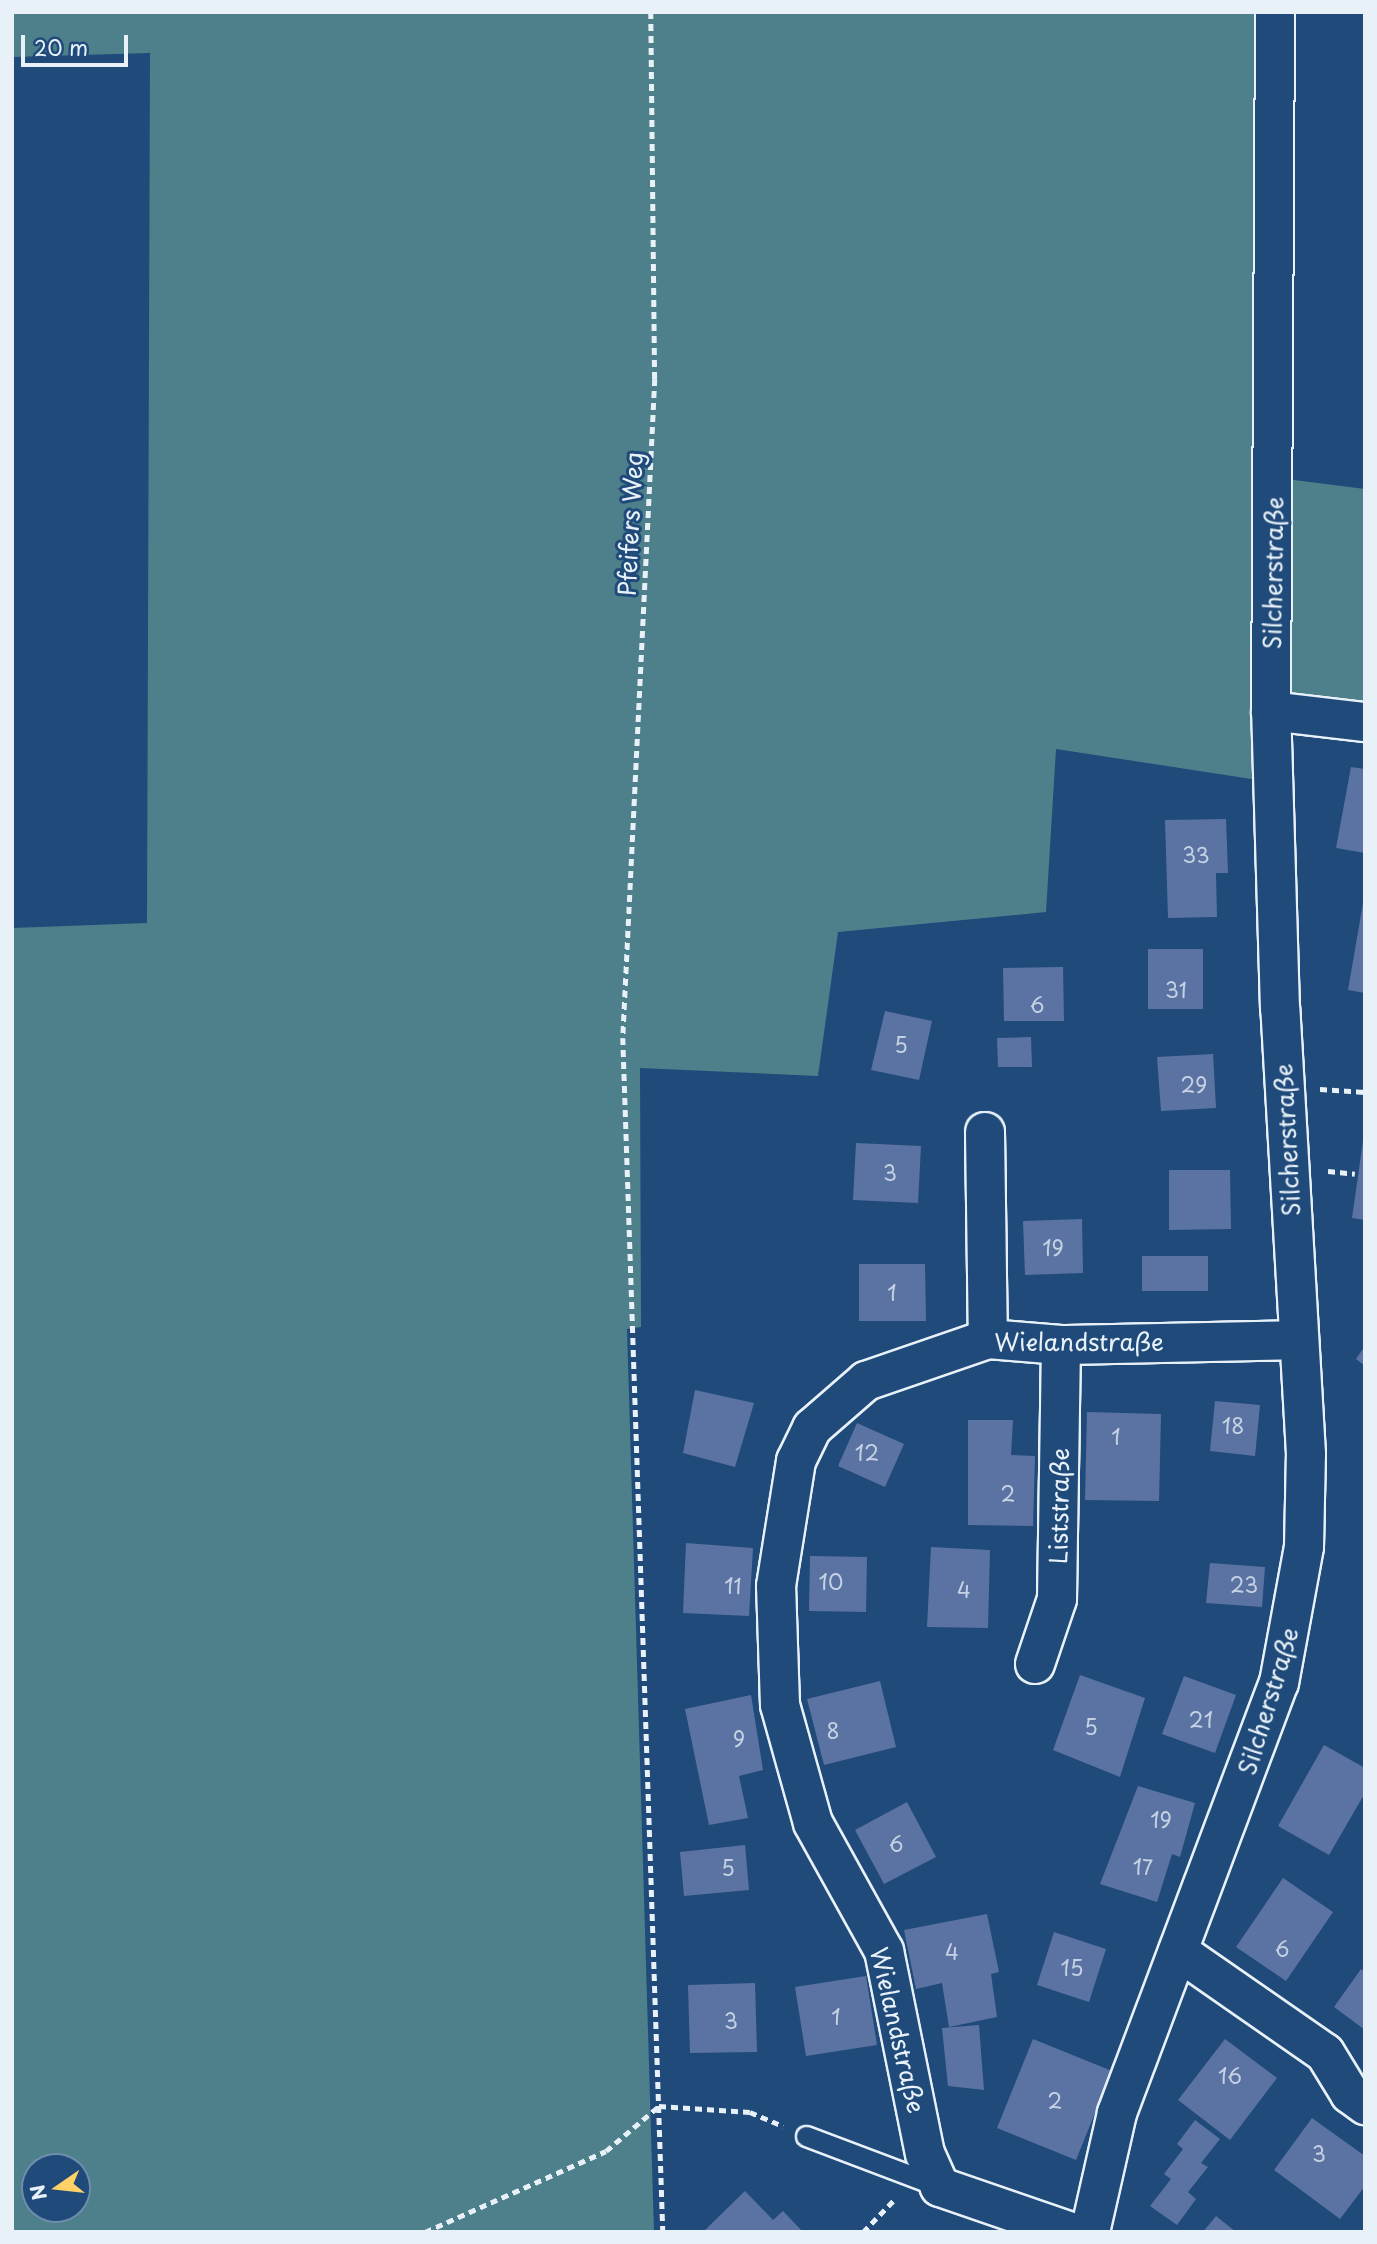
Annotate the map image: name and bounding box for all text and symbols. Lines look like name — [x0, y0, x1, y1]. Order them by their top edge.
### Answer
scale bar — [24, 21, 131, 65]
text: 20 m — [34, 31, 88, 63]
street label: Pfeifers Weg — [612, 452, 648, 596]
street label: Silcherstraße — [1257, 496, 1289, 650]
house number: 33 — [1182, 841, 1210, 867]
house number: 31 — [1165, 976, 1187, 1002]
house number: 6 — [1030, 991, 1044, 1017]
house number: 5 — [894, 1031, 908, 1057]
street label: Silcherstraße — [1269, 1063, 1305, 1217]
house number: 29 — [1181, 1071, 1207, 1097]
house number: 3 — [883, 1159, 897, 1185]
house number: 19 — [1042, 1234, 1064, 1260]
house number: 1 — [887, 1279, 897, 1305]
street label: Wielandstraße — [994, 1328, 1164, 1356]
house number: 18 — [1222, 1412, 1244, 1438]
house number: 1 — [1111, 1423, 1121, 1449]
house number: 12 — [855, 1439, 879, 1465]
street label: Liststraße — [1044, 1448, 1074, 1564]
house number: 2 — [1001, 1480, 1015, 1506]
house number: 10 — [819, 1568, 843, 1594]
house number: 23 — [1230, 1571, 1258, 1597]
house number: 11 — [724, 1572, 742, 1598]
house number: 4 — [957, 1576, 971, 1602]
street label: Silcherstraße — [1232, 1624, 1304, 1778]
house number: 21 — [1189, 1706, 1213, 1732]
house number: 5 — [1084, 1713, 1098, 1739]
house number: 8 — [826, 1717, 840, 1743]
house number: 9 — [733, 1725, 745, 1751]
house number: 19 — [1150, 1806, 1172, 1832]
house number: 6 — [889, 1830, 903, 1856]
house number: 17 — [1133, 1853, 1153, 1879]
house number: 5 — [721, 1854, 735, 1880]
house number: 6 — [1275, 1935, 1289, 1961]
house number: 4 — [945, 1938, 959, 1964]
street label: Wielandstraße — [865, 1944, 931, 2116]
house number: 15 — [1061, 1954, 1083, 1980]
house number: 1 — [831, 2003, 841, 2029]
house number: 3 — [724, 2007, 738, 2033]
house number: 16 — [1218, 2062, 1242, 2088]
house number: 2 — [1048, 2087, 1062, 2113]
house number: 3 — [1312, 2140, 1326, 2166]
north arrow — [21, 2153, 91, 2223]
text: N — [22, 2182, 53, 2203]

